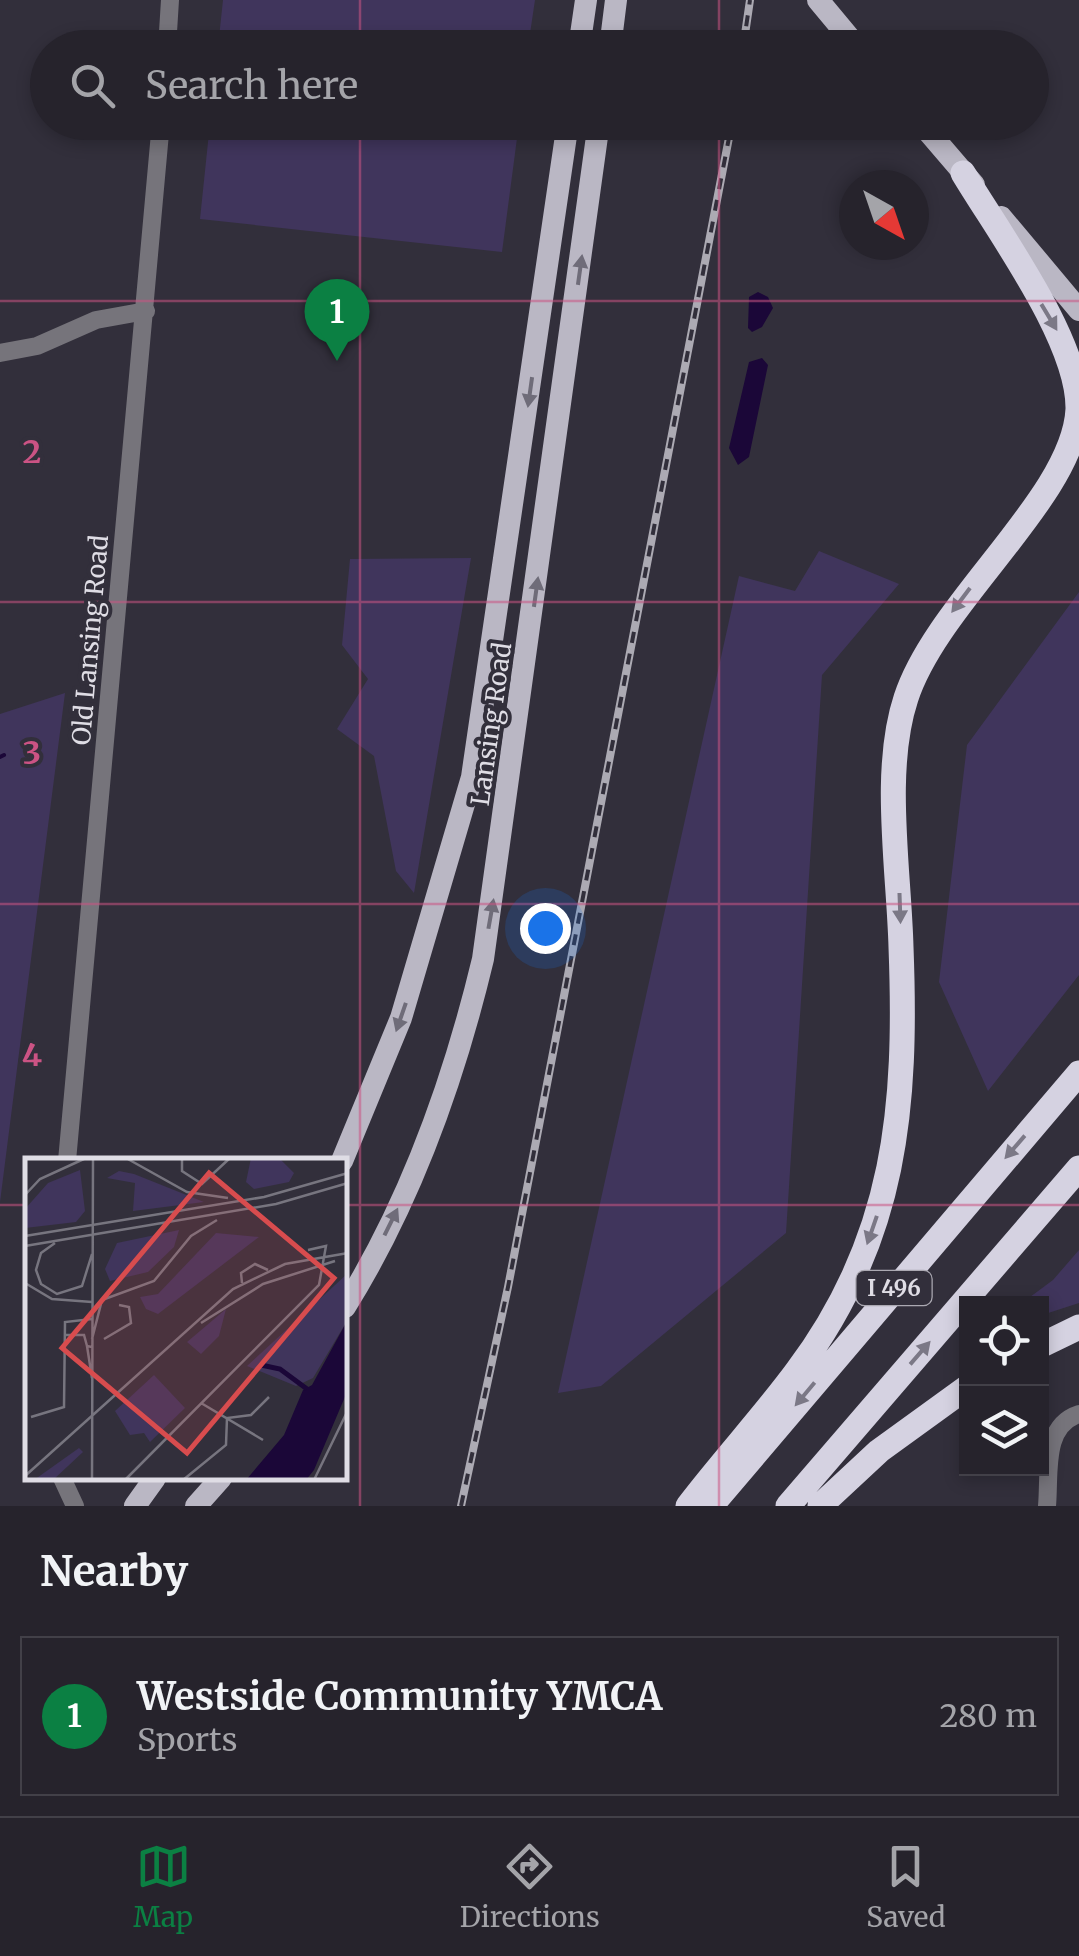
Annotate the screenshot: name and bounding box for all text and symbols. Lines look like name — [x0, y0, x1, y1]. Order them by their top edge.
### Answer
search box — [30, 30, 1049, 140]
icon: search — [65, 58, 120, 113]
text: Search here — [145, 62, 358, 109]
north arrow — [839, 170, 929, 260]
one-way arrow — [572, 253, 588, 285]
pin: 1 — [304, 278, 370, 361]
one-way arrow — [1040, 303, 1057, 331]
one-way arrow — [521, 377, 537, 409]
text: 2 — [23, 432, 41, 472]
street label: Old Lansing Road — [65, 534, 115, 746]
one-way arrow — [528, 575, 544, 607]
one-way arrow — [952, 587, 972, 613]
street label: Lansing Road — [464, 640, 518, 808]
text: 3 — [23, 733, 41, 773]
one-way arrow — [892, 893, 908, 925]
one-way arrow — [484, 897, 499, 929]
your location — [520, 903, 571, 954]
one-way arrow — [392, 1003, 407, 1033]
text: 4 — [22, 1035, 42, 1075]
one-way arrow — [1005, 1134, 1027, 1159]
inset map — [25, 1158, 348, 1481]
one-way arrow — [383, 1207, 400, 1236]
one-way arrow — [864, 1215, 879, 1245]
road number: I 496 — [856, 1271, 932, 1305]
map controls — [959, 1296, 1049, 1476]
button: locate — [959, 1296, 1049, 1386]
one-way arrow — [909, 1340, 931, 1365]
one-way arrow — [794, 1382, 816, 1407]
button: layers — [959, 1386, 1049, 1476]
text: Nearby — [40, 1545, 188, 1597]
text: Westside Community YMCA — [137, 1673, 662, 1720]
text: 1 — [67, 1696, 82, 1736]
text: 280 m — [939, 1696, 1037, 1736]
text: Sports — [137, 1720, 237, 1760]
tab: Map — [133, 1839, 193, 1935]
tab: Directions — [460, 1839, 600, 1935]
tab: Saved — [866, 1839, 946, 1935]

